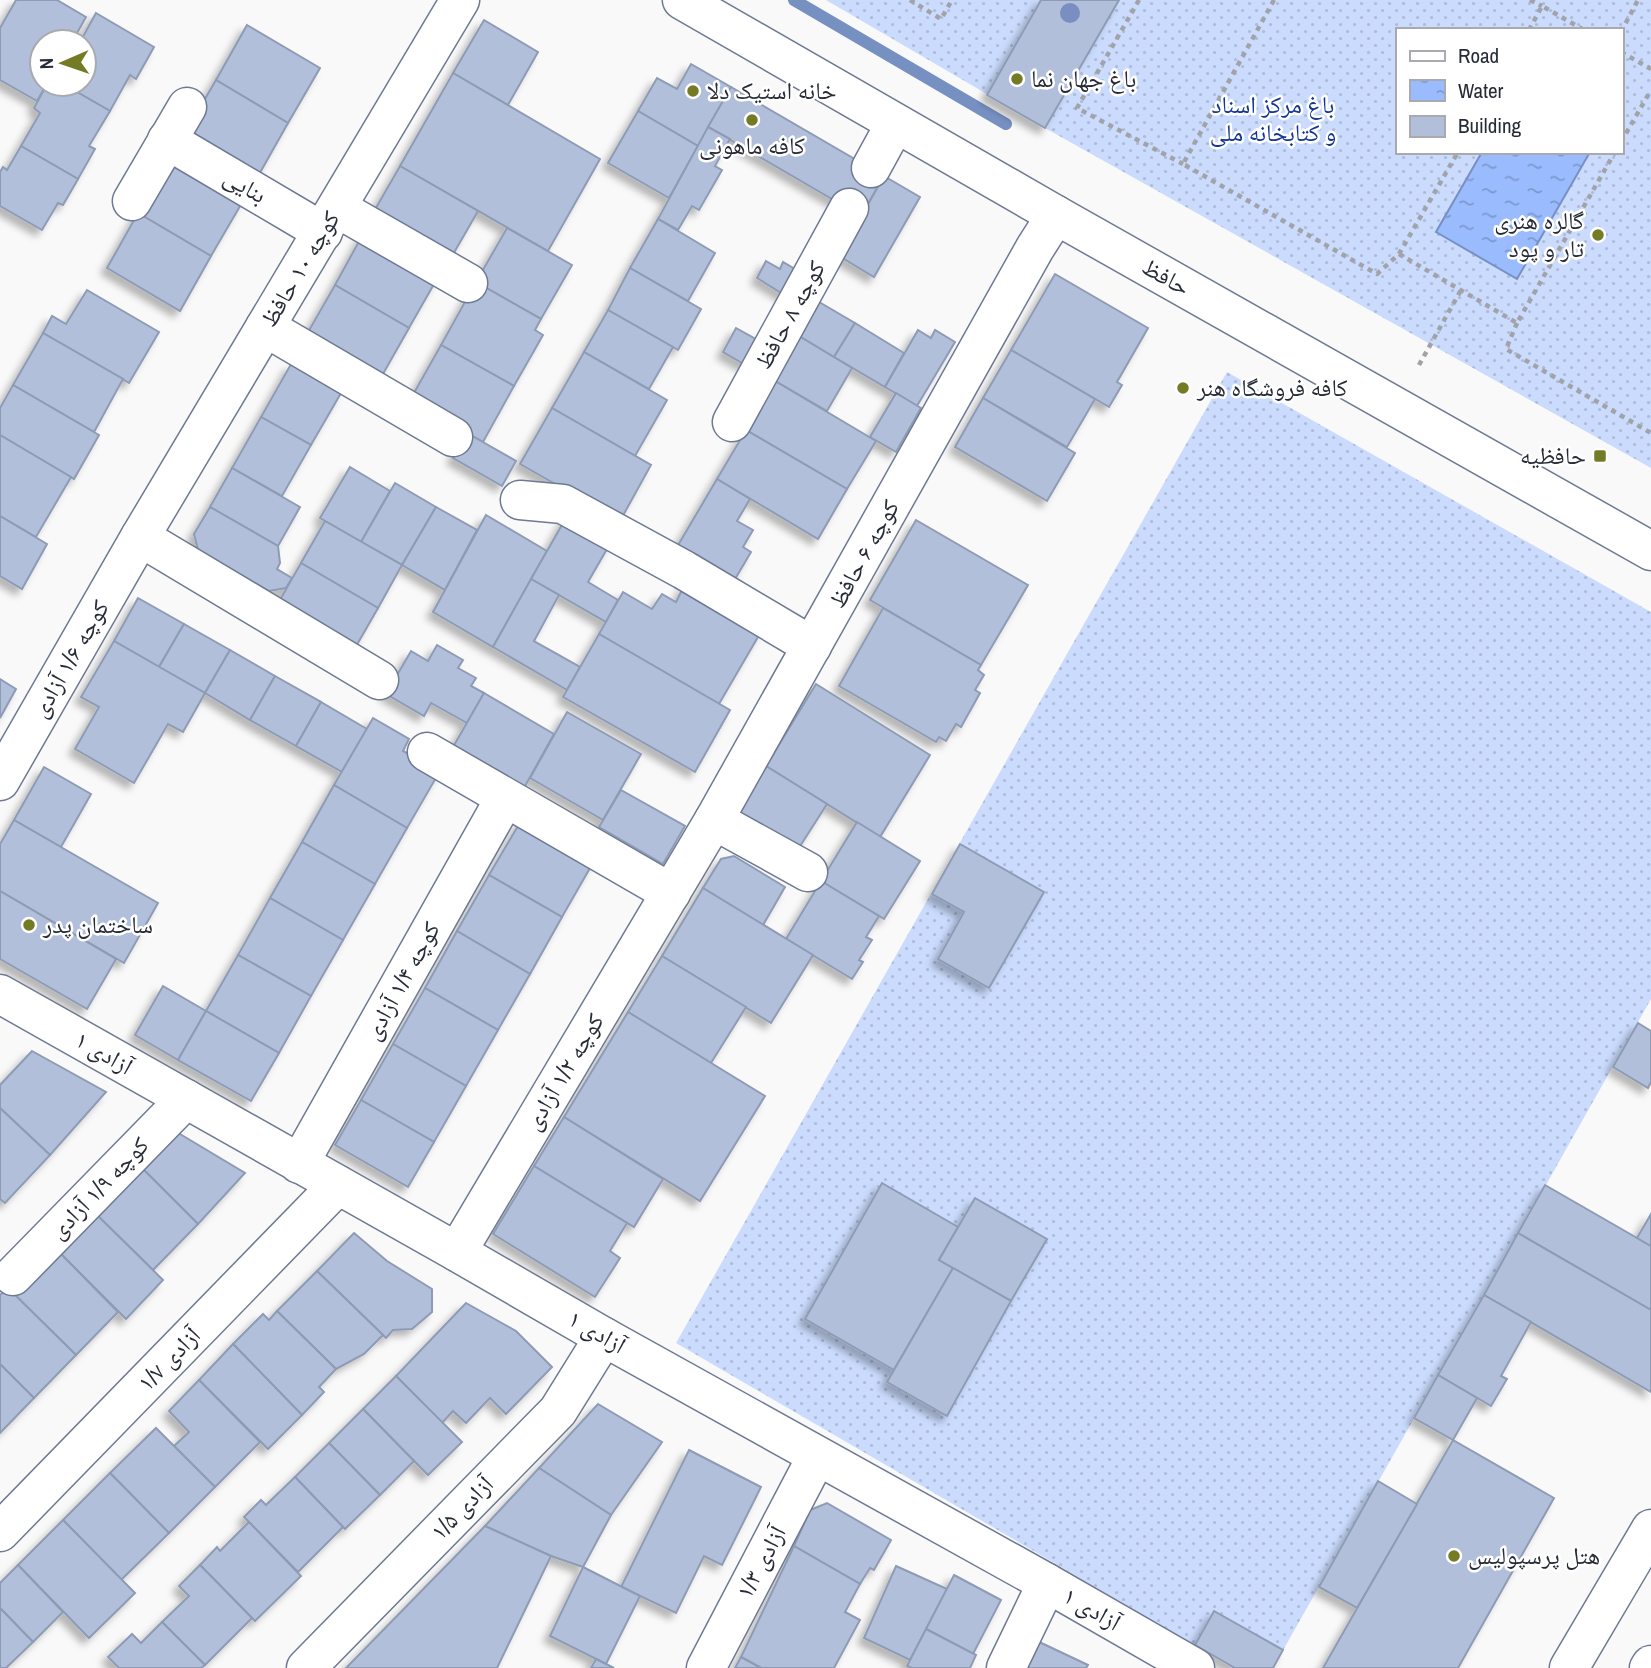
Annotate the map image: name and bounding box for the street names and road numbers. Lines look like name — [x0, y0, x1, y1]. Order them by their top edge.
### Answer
street label: بنایی — [218, 160, 273, 210]
street label: کوچه ۱۰ حافظ — [252, 205, 346, 332]
street label: حافظ — [1137, 250, 1196, 302]
street label: کوچه ۸ حافظ — [746, 255, 832, 374]
street label: کوچه ۶ حافظ — [820, 494, 906, 613]
street label: کوچه ۱/۶ آزادی — [23, 594, 116, 723]
street label: کوچه ۱/۴ آزادی — [355, 916, 447, 1045]
street label: کوچه ۱/۲ آزادی — [516, 1007, 611, 1136]
street label: آزادی ۱ — [70, 1023, 140, 1082]
street label: کوچه ۱/۹ آزادی — [41, 1129, 155, 1245]
street label: آزادی ۱ — [563, 1302, 633, 1361]
street label: آزادی ۱/۷ — [130, 1319, 207, 1397]
street label: آزادی ۱/۵ — [423, 1468, 500, 1546]
street label: آزادی ۱/۳ — [728, 1519, 793, 1603]
street label: آزادی ۱ — [1058, 1579, 1128, 1638]

